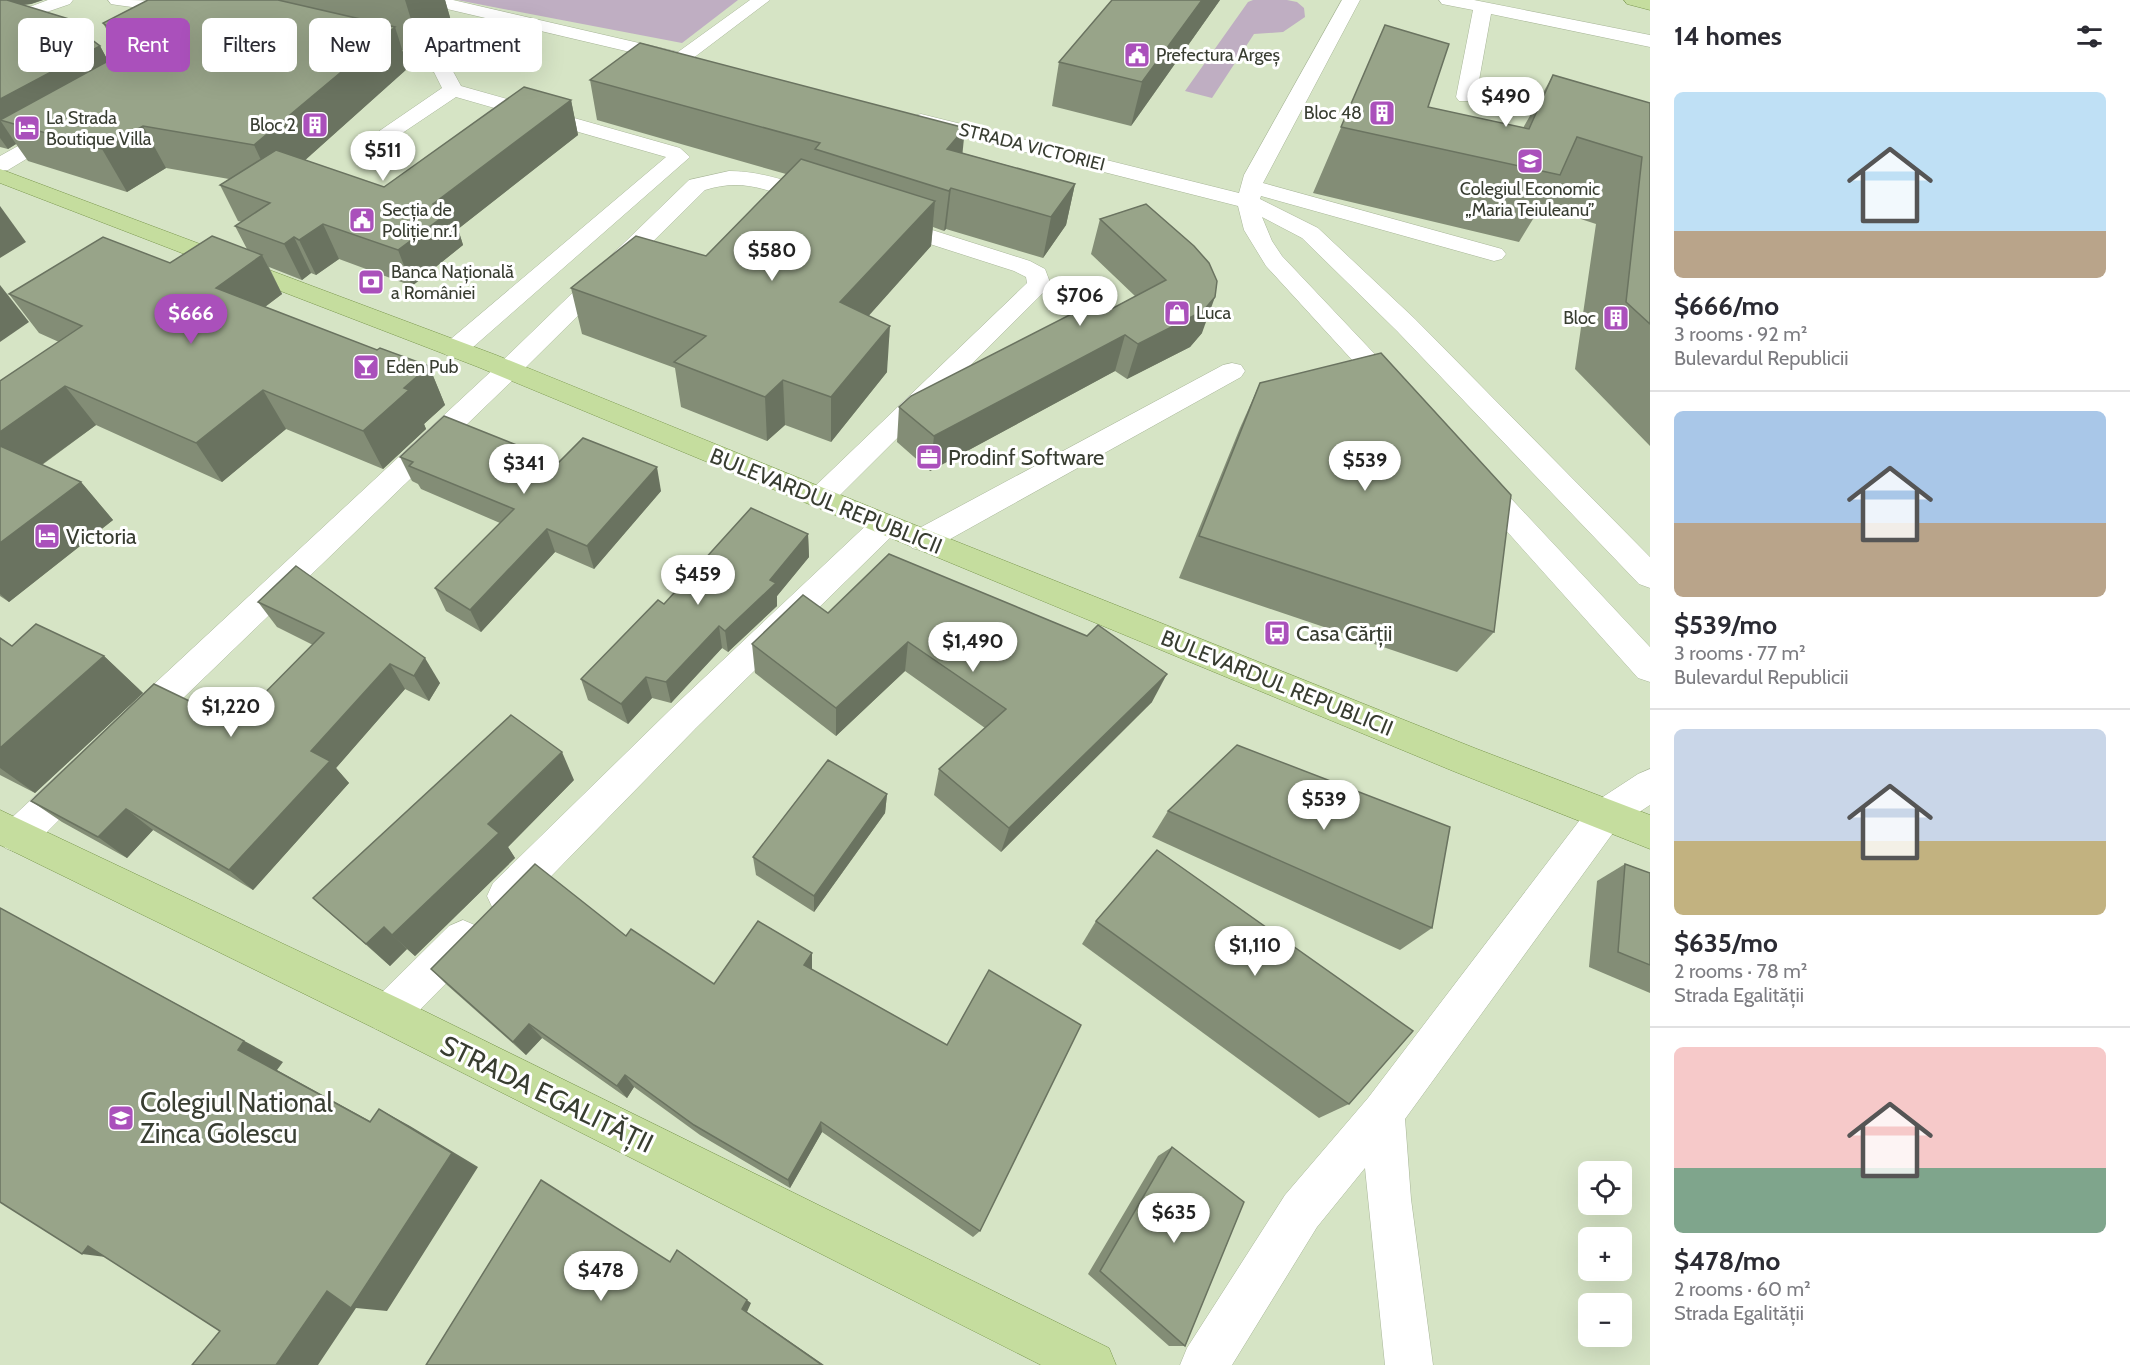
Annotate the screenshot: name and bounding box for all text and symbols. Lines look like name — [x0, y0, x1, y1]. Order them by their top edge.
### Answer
chip: Buy — [18, 18, 94, 72]
chip: Rent — [106, 18, 190, 72]
chip: Filters — [202, 18, 297, 72]
chip: New — [309, 18, 391, 72]
chip: Apartment — [403, 18, 542, 72]
text: 14 homes — [1674, 20, 1782, 52]
icon: filters — [2073, 20, 2106, 53]
public building icon: Prefectura Argeș — [1122, 40, 1152, 70]
place label: Prefectura Argeș — [1156, 44, 1280, 67]
pin: $490 — [1470, 77, 1542, 128]
text: $490 — [1481, 84, 1531, 108]
building icon: Bloc 48 — [1367, 98, 1397, 128]
place label: Bloc 48 — [1304, 102, 1362, 124]
place label: La Strada Boutique Villa — [46, 107, 152, 150]
building icon: Bloc 2 — [300, 110, 330, 140]
hotel icon: La Strada Boutique Villa — [12, 113, 42, 143]
place label: Bloc 2 — [250, 114, 296, 136]
street label: STRADA VICTORIEI — [957, 118, 1107, 176]
pin: $511 — [347, 131, 419, 182]
icon: home — [1836, 131, 1944, 239]
text: $511 — [364, 138, 402, 162]
school or university icon: Colegiul Economic „Maria Teiuleanu” — [1515, 146, 1545, 176]
place label: Colegiul Economic „Maria Teiuleanu” — [1460, 178, 1600, 221]
place label: Secția de Poliție nr.1 — [382, 199, 458, 243]
public building icon: Secția de Poliție nr.1 — [347, 205, 377, 235]
pin: $580 — [736, 231, 808, 282]
text: $580 — [748, 238, 796, 262]
place label: Banca Națională a României — [391, 261, 514, 304]
bank icon: Banca Națională a României — [356, 267, 386, 297]
pin: $706 — [1044, 276, 1116, 327]
text: $706 — [1057, 283, 1103, 307]
text: $666/mo — [1674, 290, 1779, 322]
pin: $666 — [155, 294, 227, 345]
shop icon: Luca — [1162, 298, 1192, 328]
text: $666 — [168, 301, 214, 325]
place label: Luca — [1196, 302, 1231, 324]
building icon: Bloc — [1601, 303, 1631, 333]
place label: Bloc — [1563, 307, 1596, 329]
text: 3 rooms · 92 m² — [1674, 322, 1807, 346]
text: Bulevardul Republicii — [1674, 346, 1848, 370]
bar icon: Eden Pub — [351, 352, 381, 382]
place label: Eden Pub — [386, 356, 459, 378]
pin: $539 — [1329, 441, 1401, 492]
street label: BULEVARDUL REPUBLICII — [706, 442, 946, 560]
office icon: Prodinf Software — [914, 442, 944, 472]
pin: $341 — [488, 444, 560, 495]
place label: Prodinf Software — [948, 444, 1104, 471]
text: $539 — [1343, 448, 1387, 472]
icon: home — [1836, 450, 1944, 558]
text: $341 — [503, 451, 545, 475]
hotel icon: Victoria — [32, 521, 62, 551]
place label: Victoria — [66, 523, 137, 550]
pin: $459 — [662, 555, 734, 606]
text: $459 — [675, 562, 721, 586]
text: $539/mo — [1674, 609, 1777, 641]
bus stop icon: Casa Cărții — [1262, 618, 1292, 648]
place label: Casa Cărții — [1296, 620, 1393, 648]
pin: $1,490 — [924, 622, 1022, 673]
street label: BULEVARDUL REPUBLICII — [1157, 624, 1397, 742]
text: $1,490 — [942, 629, 1004, 653]
text: 3 rooms · 77 m² — [1674, 641, 1806, 665]
text: Bulevardul Republicii — [1674, 665, 1848, 689]
pin: $1,220 — [182, 687, 280, 738]
text: $1,220 — [202, 694, 260, 718]
icon: home — [1836, 768, 1944, 876]
pin: $539 — [1288, 780, 1360, 831]
text: $539 — [1302, 787, 1346, 811]
pin: $1,110 — [1206, 926, 1304, 977]
text: $635/mo — [1674, 927, 1778, 959]
text: $1,110 — [1229, 933, 1281, 957]
text: 2 rooms · 78 m² — [1674, 959, 1807, 983]
text: Strada Egalității — [1674, 983, 1804, 1007]
street label: STRADA EGALITĂȚII — [434, 1028, 659, 1162]
place label: Colegiul National Zinca Golescu — [140, 1086, 334, 1150]
icon: home — [1836, 1086, 1944, 1194]
school or university icon: Colegiul National Zinca Golescu — [106, 1103, 136, 1133]
map controls — [1578, 1161, 1632, 1347]
button: locate — [1578, 1161, 1632, 1215]
pin: $635 — [1138, 1193, 1210, 1244]
text: $635 — [1152, 1200, 1196, 1224]
button: + — [1578, 1227, 1632, 1281]
text: $478/mo — [1674, 1245, 1780, 1277]
pin: $478 — [565, 1251, 637, 1302]
text: $478 — [578, 1258, 624, 1282]
text: 2 rooms · 60 m² — [1674, 1277, 1811, 1301]
button: − — [1578, 1293, 1632, 1347]
text: Strada Egalității — [1674, 1301, 1804, 1325]

